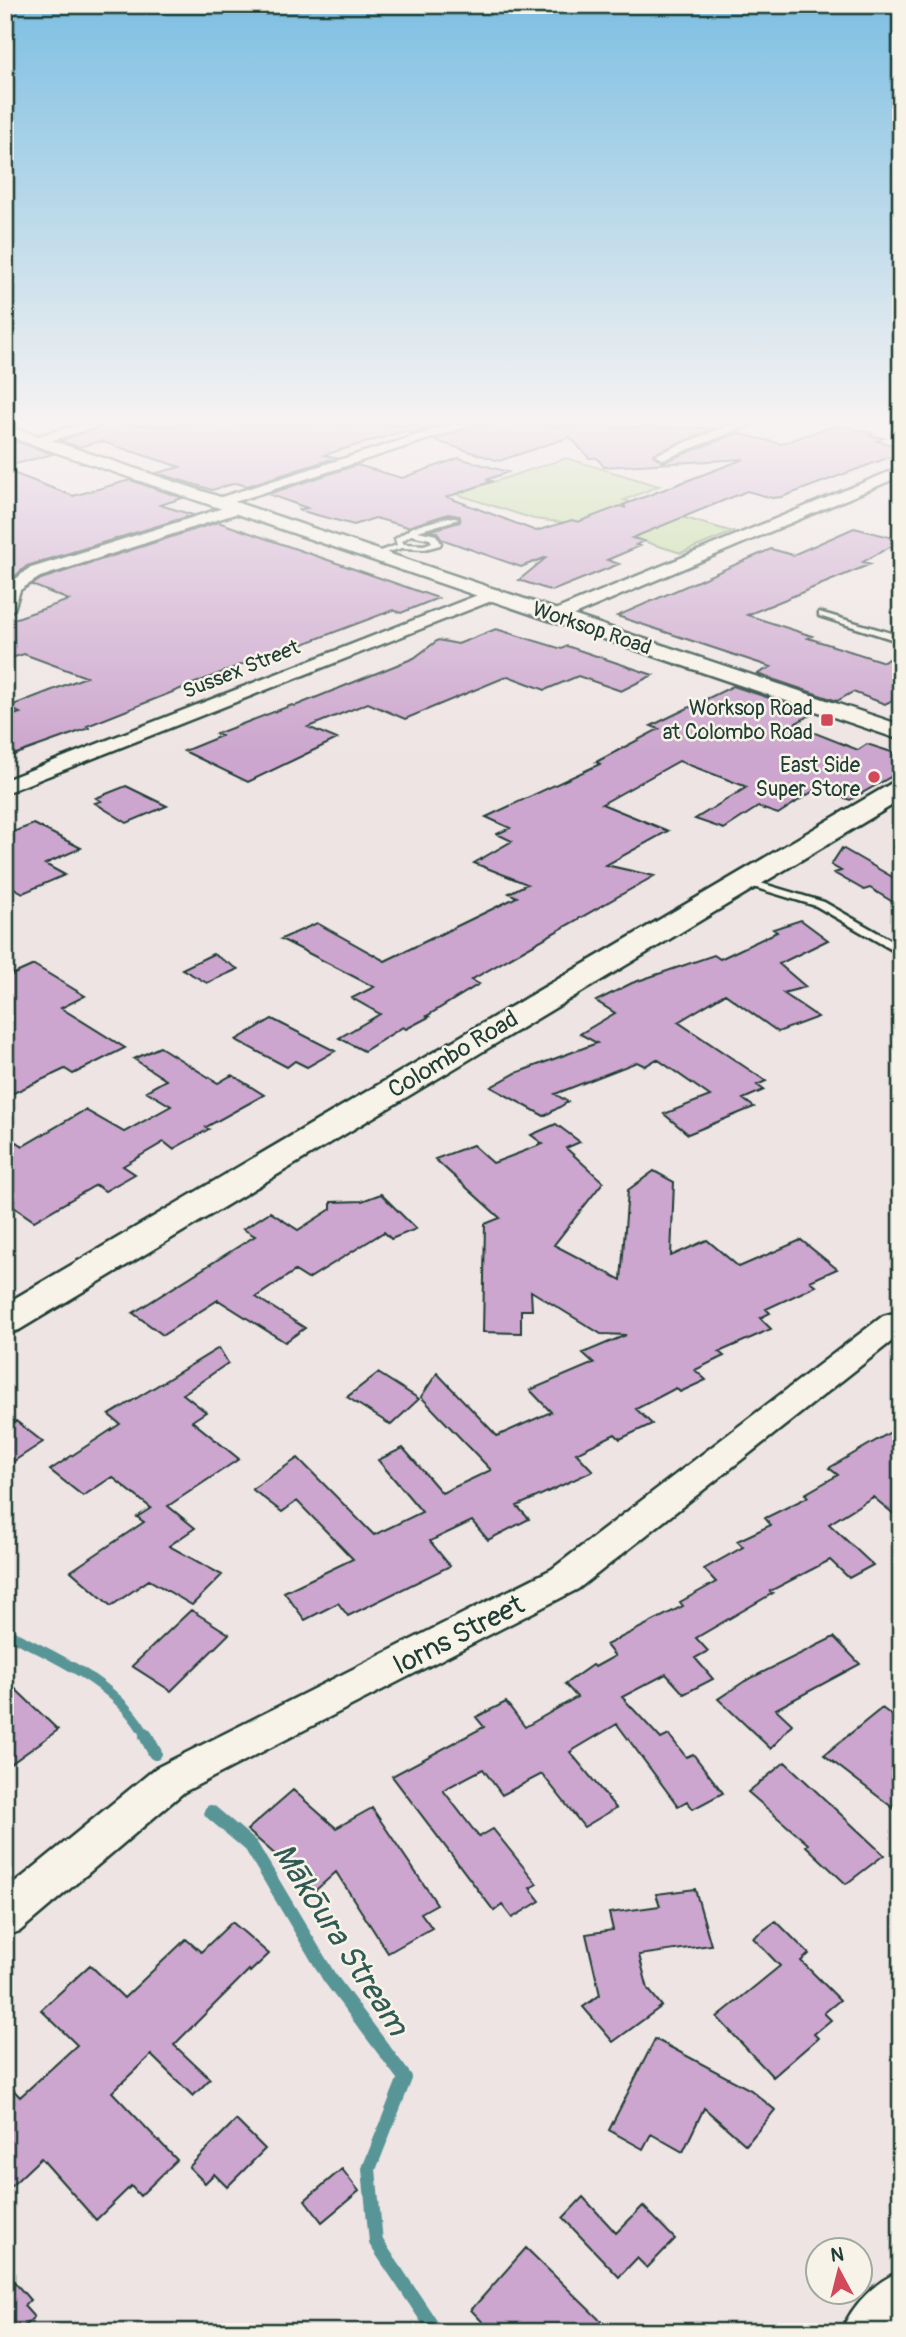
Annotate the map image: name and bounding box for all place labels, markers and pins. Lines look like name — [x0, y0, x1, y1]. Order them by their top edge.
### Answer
place label: Worksop Road at Colombo Road — [663, 695, 813, 746]
marker: Worksop Road at Colombo Road — [819, 712, 835, 728]
place label: East Side Super Store — [755, 752, 861, 803]
marker: East Side Super Store — [866, 769, 882, 785]

